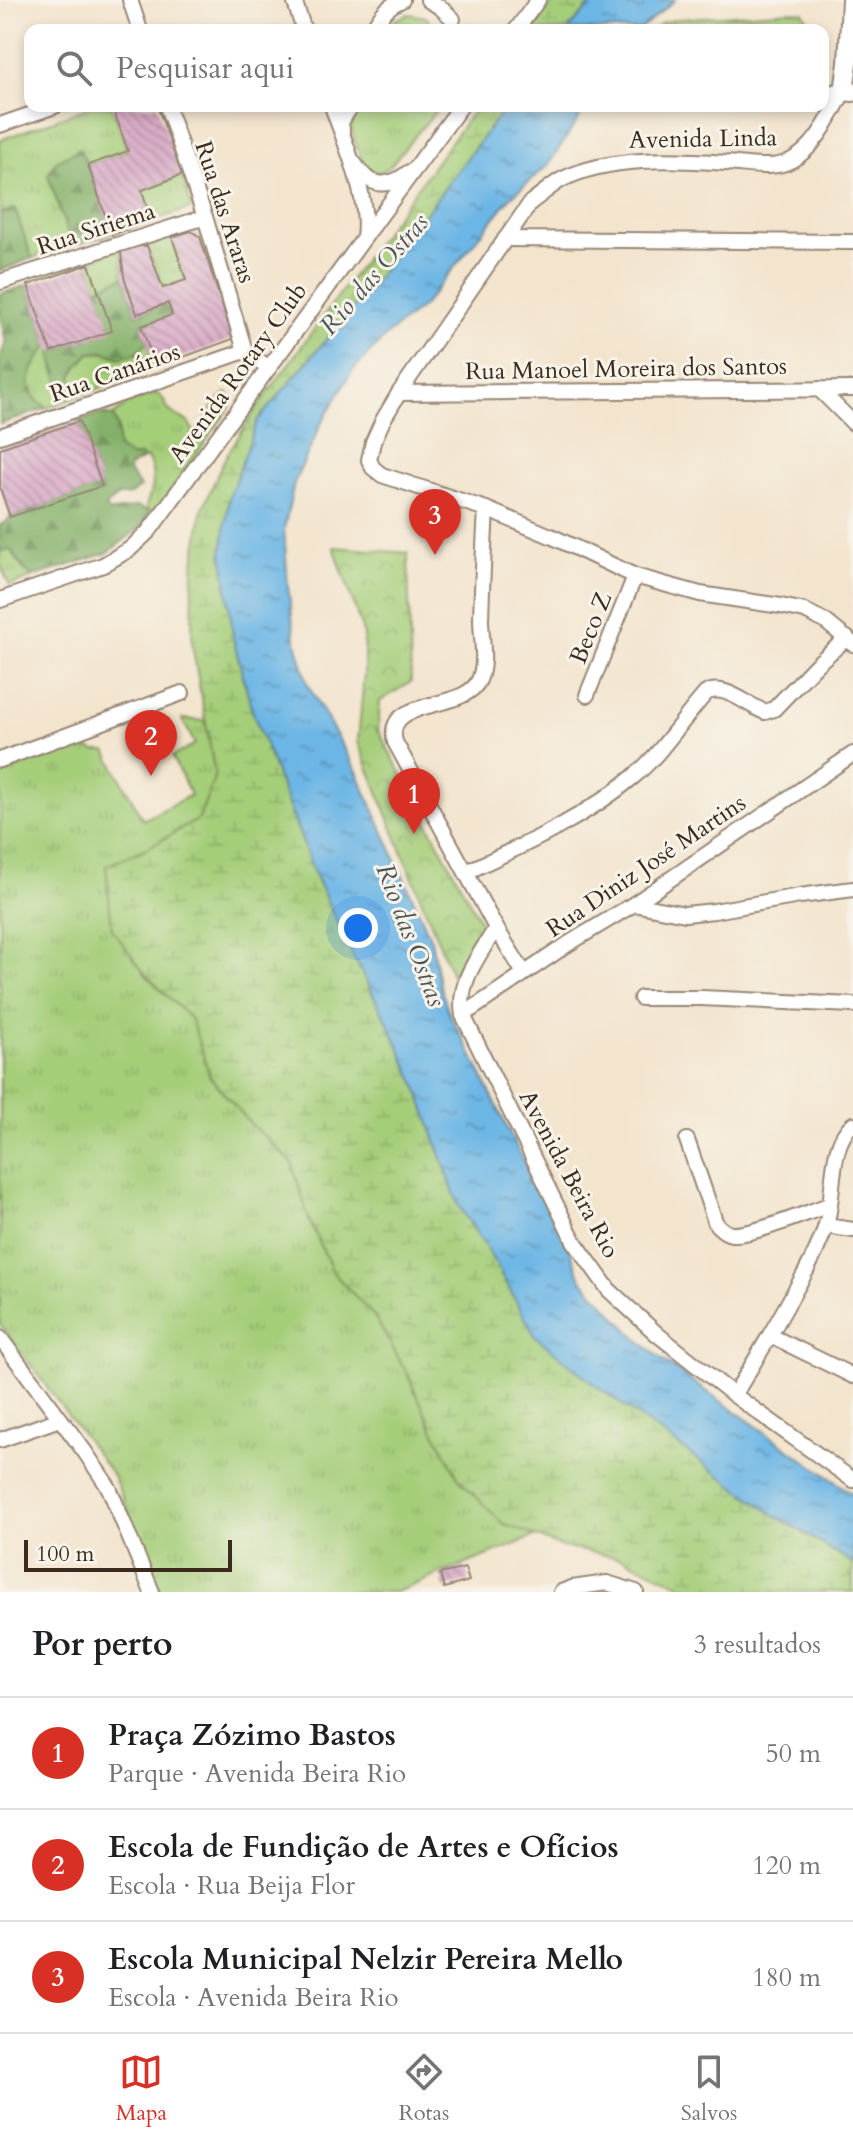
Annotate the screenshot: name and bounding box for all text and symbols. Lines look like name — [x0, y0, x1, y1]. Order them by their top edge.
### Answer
search box — [24, 24, 829, 112]
icon: search — [52, 46, 96, 90]
text: Pesquisar aqui — [116, 48, 294, 89]
street label: Avenida Linda — [629, 121, 778, 157]
street label: Rua das Araras — [187, 137, 263, 287]
street label: Rua Siriema — [33, 194, 160, 264]
water label: Rio das Ostras — [311, 206, 437, 342]
street label: Avenida Rotary Club — [161, 276, 315, 470]
street label: Rua Canários — [45, 335, 185, 411]
street label: Rua Manoel Moreira dos Santos — [465, 350, 787, 388]
pin: 3 — [409, 489, 461, 555]
street label: Beco Z — [562, 587, 620, 669]
pin: 2 — [125, 710, 177, 776]
pin: 1 — [388, 768, 440, 834]
street label: Rua Diniz José Martins — [540, 787, 752, 945]
water label: Rio das Ostras — [368, 858, 454, 1012]
your location — [338, 908, 378, 948]
street label: Avenida Beira Rio — [511, 1084, 627, 1264]
scale bar — [24, 1536, 232, 1572]
text: 100 m — [36, 1539, 94, 1569]
text: Por perto — [32, 1621, 173, 1667]
text: 3 resultados — [694, 1627, 821, 1662]
text: Praça Zózimo Bastos — [108, 1715, 396, 1756]
text: 1 — [51, 1736, 65, 1771]
text: 50 m — [765, 1736, 821, 1771]
text: Parque · Avenida Beira Rio — [108, 1756, 406, 1791]
text: Escola de Fundição de Artes e Ofícios — [108, 1827, 619, 1868]
text: 2 — [51, 1848, 65, 1883]
text: 120 m — [752, 1848, 821, 1883]
text: Escola · Rua Beija Flor — [108, 1868, 355, 1903]
text: Escola Municipal Nelzir Pereira Mello — [108, 1939, 623, 1980]
text: 3 — [51, 1960, 65, 1995]
text: 180 m — [752, 1960, 821, 1995]
text: Escola · Avenida Beira Rio — [108, 1980, 399, 2015]
tab: Mapa — [116, 2050, 167, 2128]
tab: Rotas — [398, 2050, 449, 2128]
tab: Salvos — [681, 2050, 737, 2128]

